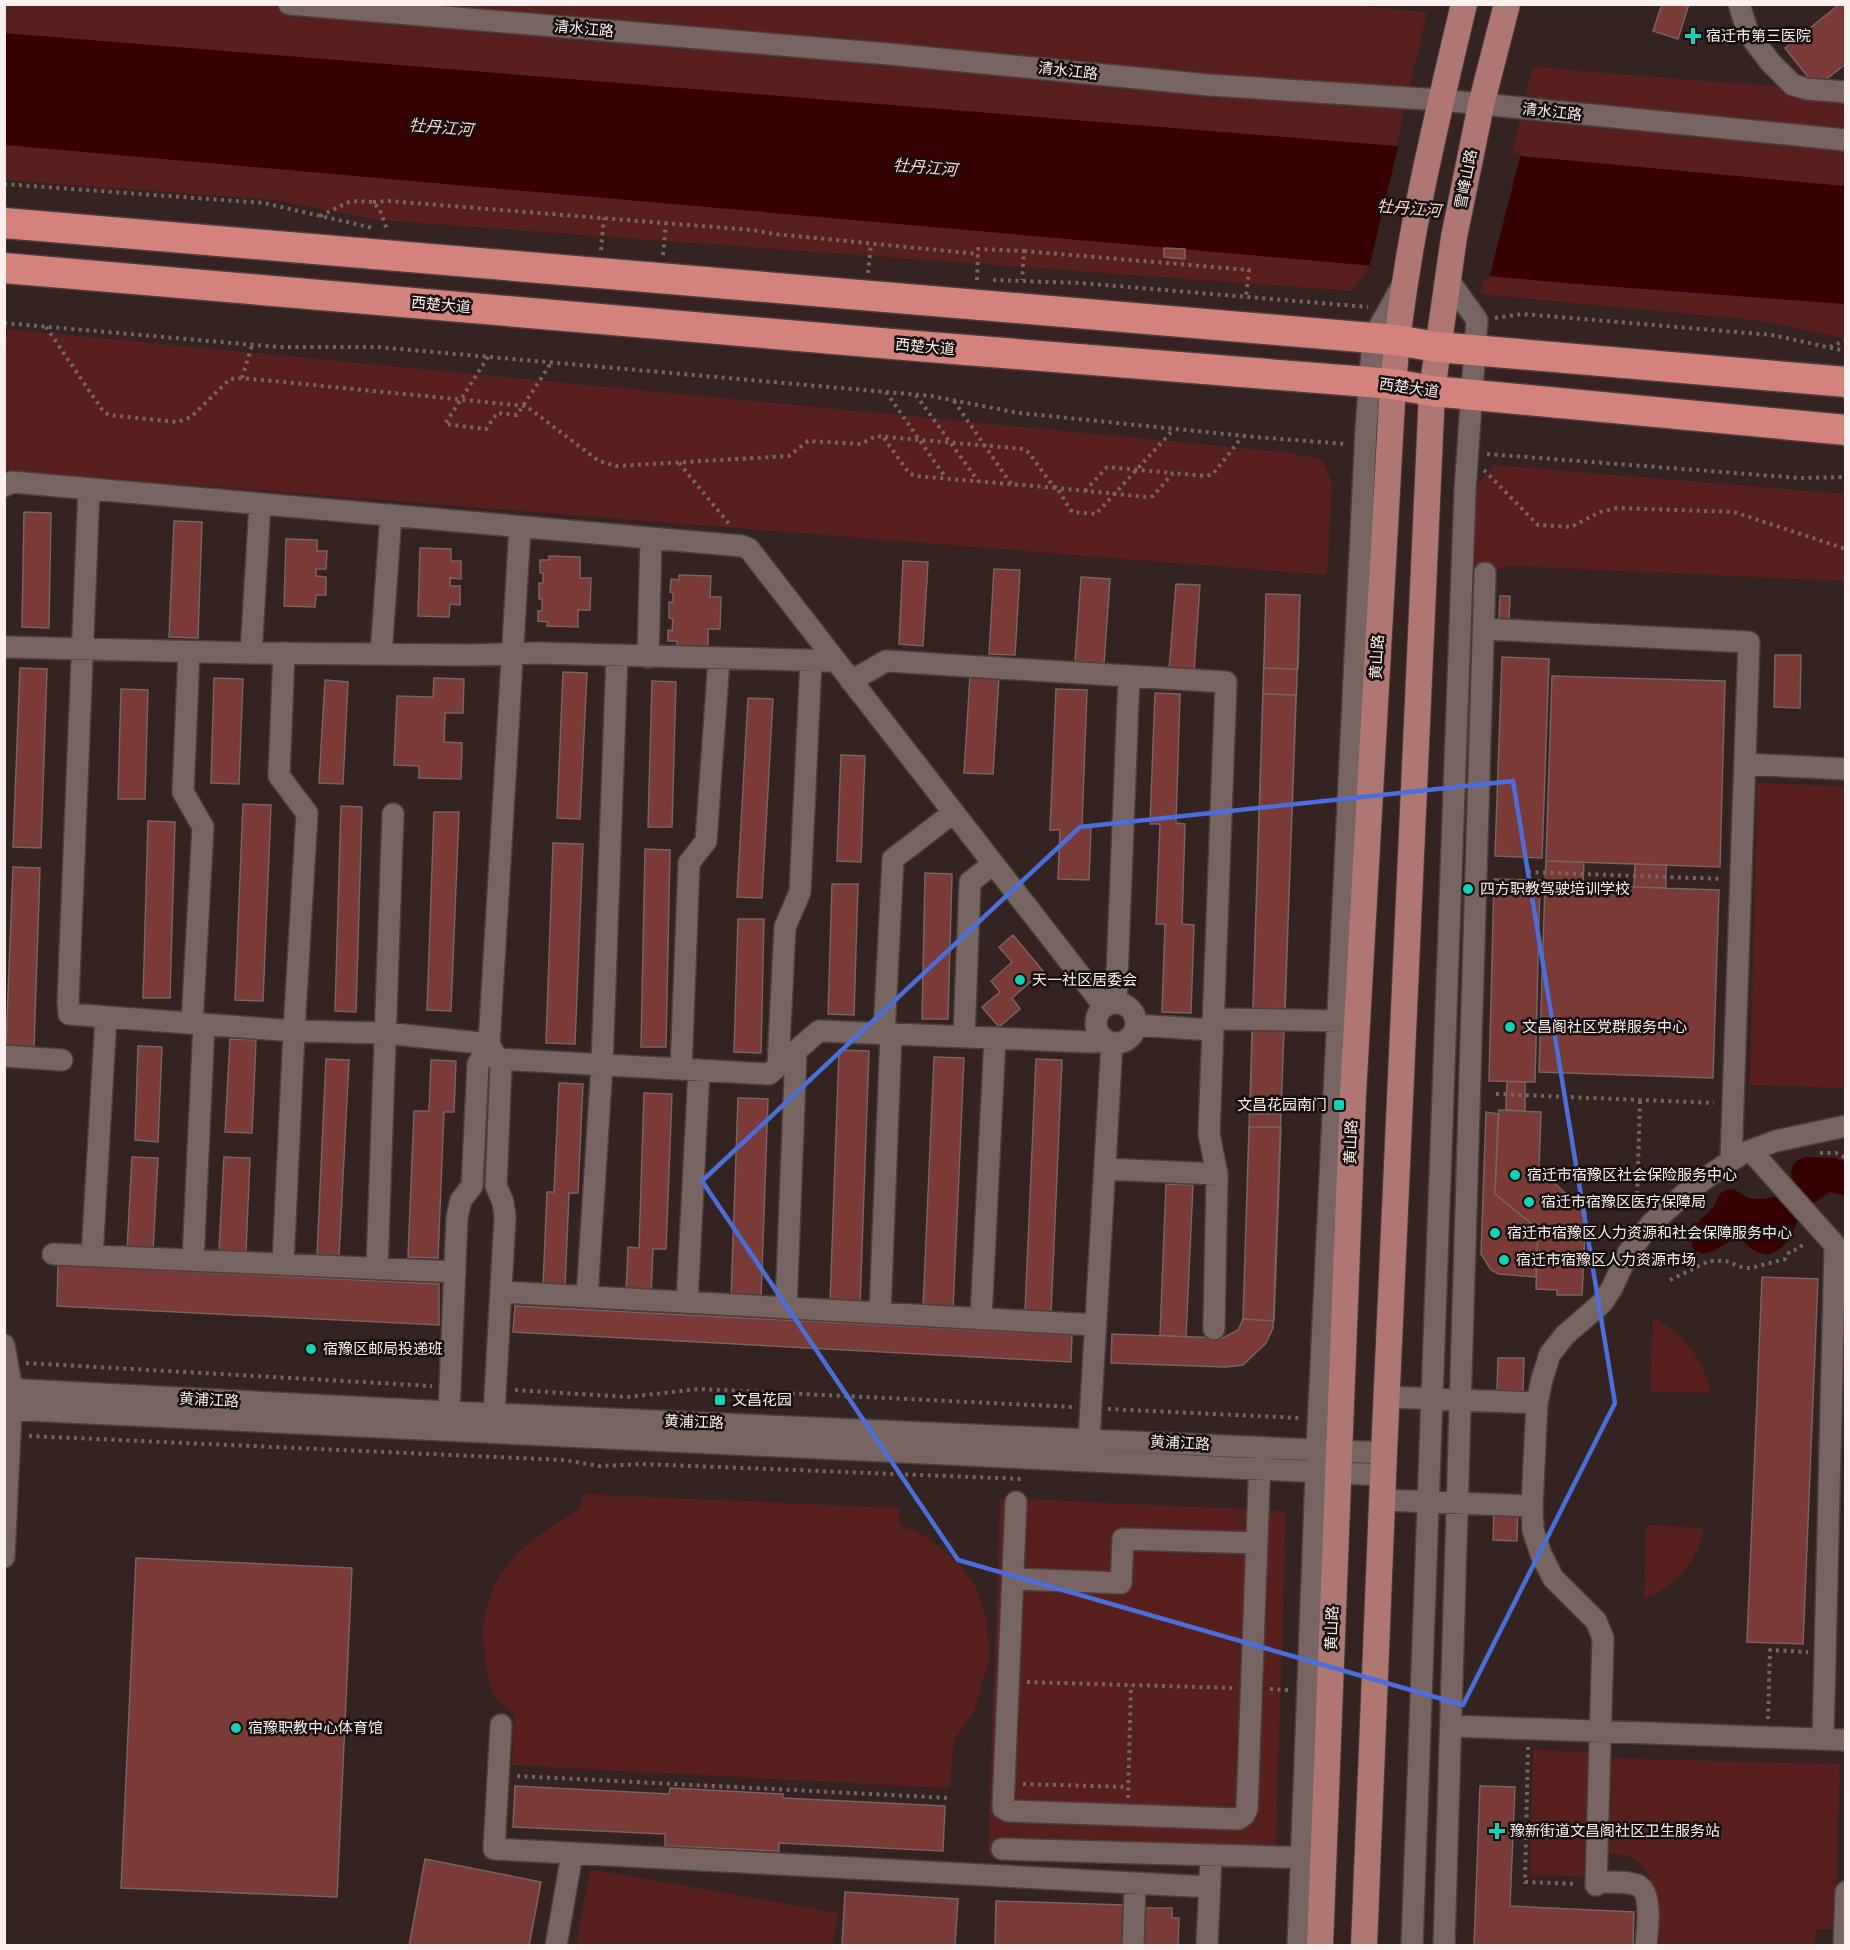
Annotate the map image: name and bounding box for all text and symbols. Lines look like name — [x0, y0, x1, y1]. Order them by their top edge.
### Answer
street label: 清水江路 — [553, 17, 615, 41]
marker: 宿迁市第三医院 — [1684, 27, 1702, 45]
place label: 宿迁市第三医院 — [1706, 27, 1811, 45]
street label: 清水江路 — [1037, 59, 1099, 83]
street label: 清水江路 — [1521, 100, 1583, 124]
water label: 牡丹江河 — [408, 115, 477, 140]
street label: 雪峰山路 — [1451, 148, 1481, 210]
water label: 牡丹江河 — [892, 155, 961, 180]
water label: 牡丹江河 — [1376, 196, 1445, 221]
street label: 西楚大道 — [410, 293, 472, 317]
street label: 西楚大道 — [894, 335, 956, 359]
street label: 西楚大道 — [1378, 375, 1440, 401]
street label: 黄山路 — [1367, 634, 1387, 680]
place label: 四方职教驾驶培训学校 — [1480, 880, 1630, 898]
marker: 四方职教驾驶培训学校 — [1461, 882, 1475, 896]
place label: 天一社区居委会 — [1032, 971, 1137, 989]
marker: 天一社区居委会 — [1013, 973, 1027, 987]
place label: 文昌阁社区党群服务中心 — [1522, 1018, 1687, 1036]
marker: 文昌阁社区党群服务中心 — [1503, 1020, 1517, 1034]
place label: 文昌花园南门 — [1237, 1096, 1327, 1114]
marker: 文昌花园南门 — [1332, 1098, 1346, 1112]
street label: 黄山路 — [1341, 1119, 1361, 1165]
place label: 宿迁市宿豫区社会保险服务中心 — [1527, 1166, 1737, 1184]
marker: 宿迁市宿豫区社会保险服务中心 — [1508, 1168, 1522, 1182]
place label: 宿迁市宿豫区医疗保障局 — [1541, 1193, 1706, 1211]
marker: 宿迁市宿豫区医疗保障局 — [1522, 1195, 1536, 1209]
place label: 宿迁市宿豫区人力资源和社会保障服务中心 — [1507, 1224, 1792, 1242]
marker: 宿迁市宿豫区人力资源和社会保障服务中心 — [1488, 1226, 1502, 1240]
place label: 宿迁市宿豫区人力资源市场 — [1516, 1251, 1696, 1269]
marker: 宿迁市宿豫区人力资源市场 — [1497, 1253, 1511, 1267]
place label: 宿豫区邮局投递班 — [323, 1340, 443, 1358]
marker: 宿豫区邮局投递班 — [304, 1342, 318, 1356]
street label: 黄浦江路 — [179, 1389, 239, 1411]
place label: 文昌花园 — [732, 1391, 792, 1409]
marker: 文昌花园 — [713, 1393, 727, 1407]
street label: 黄浦江路 — [664, 1412, 724, 1432]
street label: 黄浦江路 — [1150, 1432, 1210, 1454]
street label: 黄山路 — [1322, 1605, 1342, 1651]
place label: 宿豫职教中心体育馆 — [248, 1719, 383, 1737]
marker: 宿豫职教中心体育馆 — [229, 1721, 243, 1735]
marker: 豫新街道文昌阁社区卫生服务站 — [1488, 1822, 1506, 1840]
place label: 豫新街道文昌阁社区卫生服务站 — [1510, 1822, 1720, 1840]

